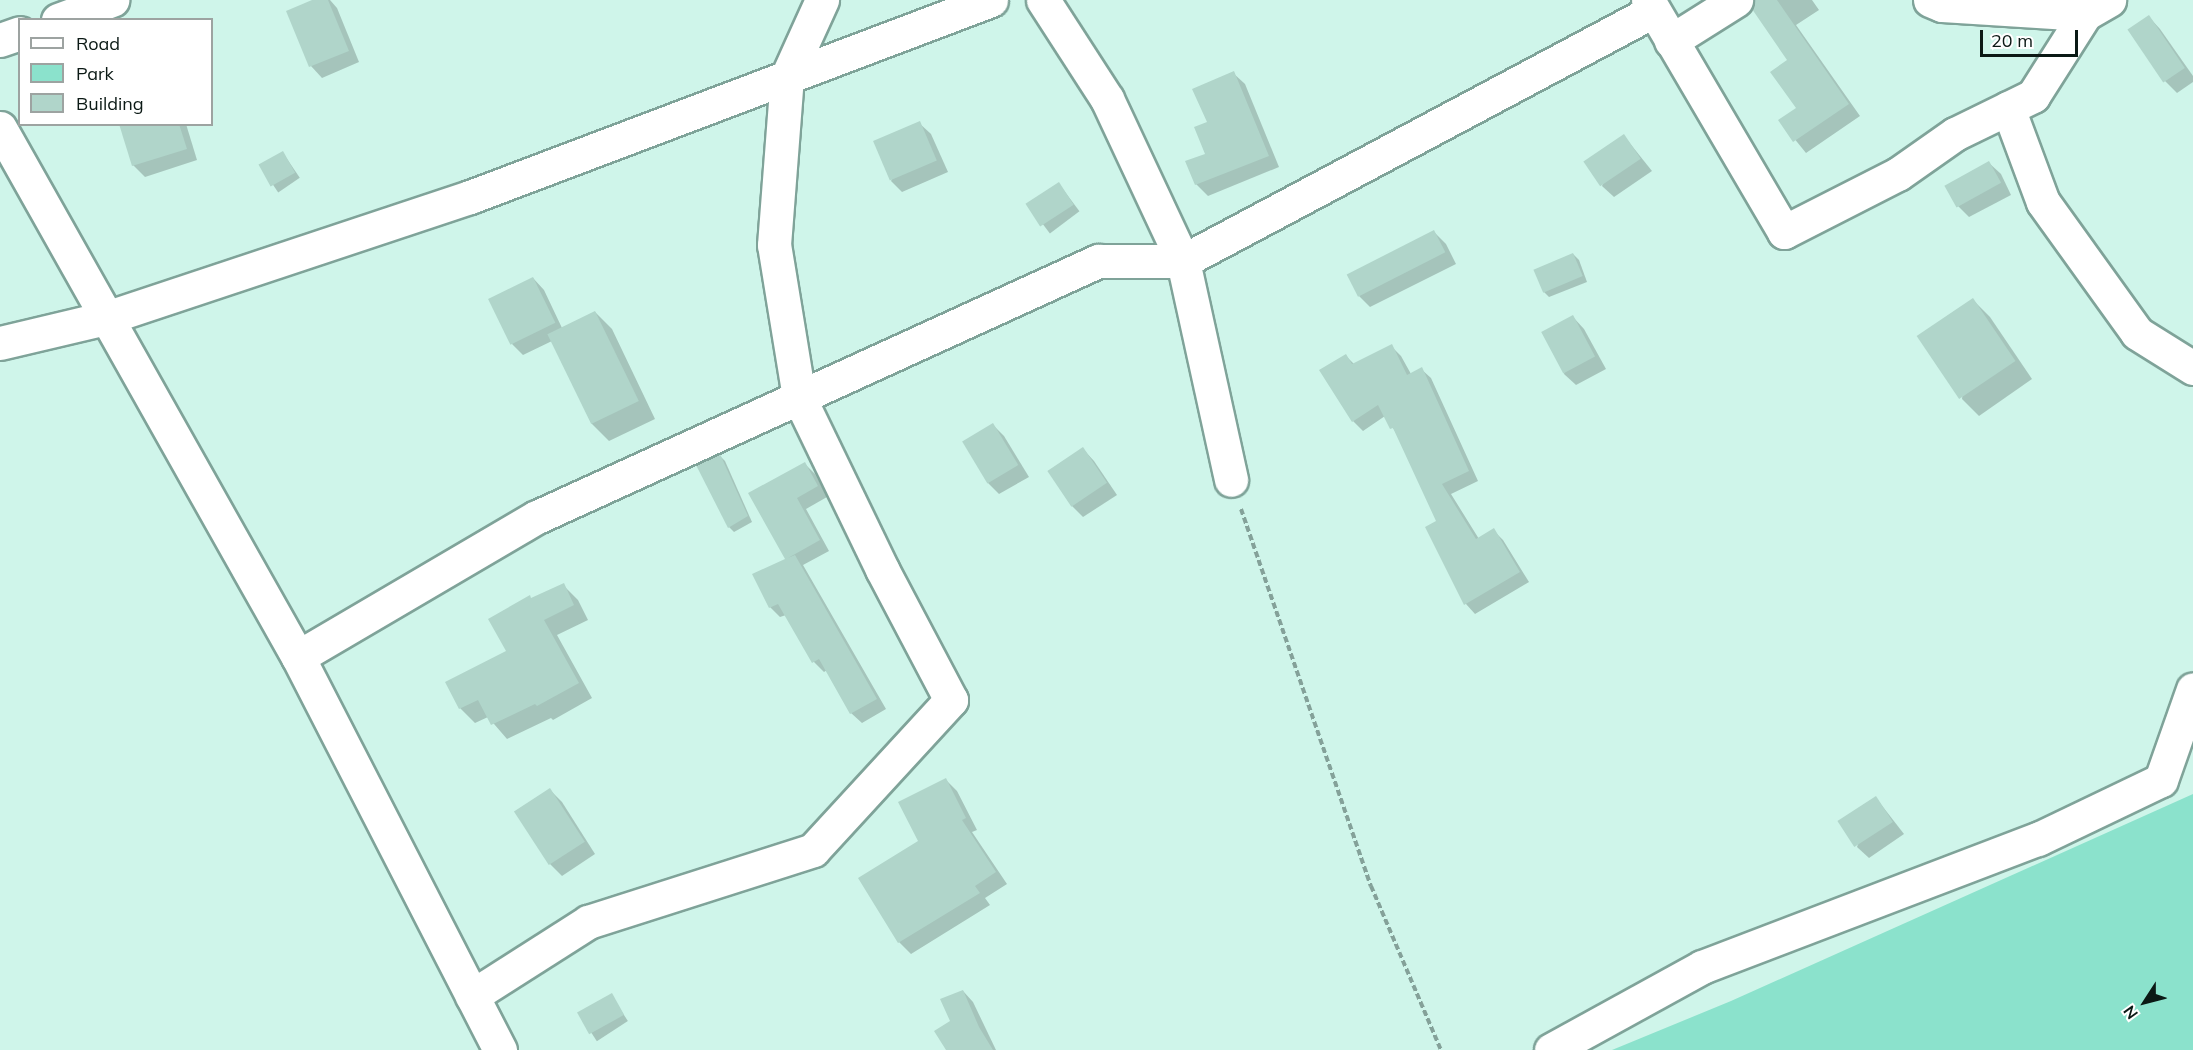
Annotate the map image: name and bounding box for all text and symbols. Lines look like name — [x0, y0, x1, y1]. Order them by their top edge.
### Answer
legend — [18, 18, 213, 126]
scale bar — [1983, 18, 2080, 56]
text: 20 m — [1991, 29, 2033, 52]
text: Road — [76, 32, 120, 55]
text: Park — [76, 62, 114, 85]
text: Building — [76, 92, 144, 115]
north arrow — [2115, 972, 2175, 1032]
text: N — [2119, 1002, 2142, 1023]

